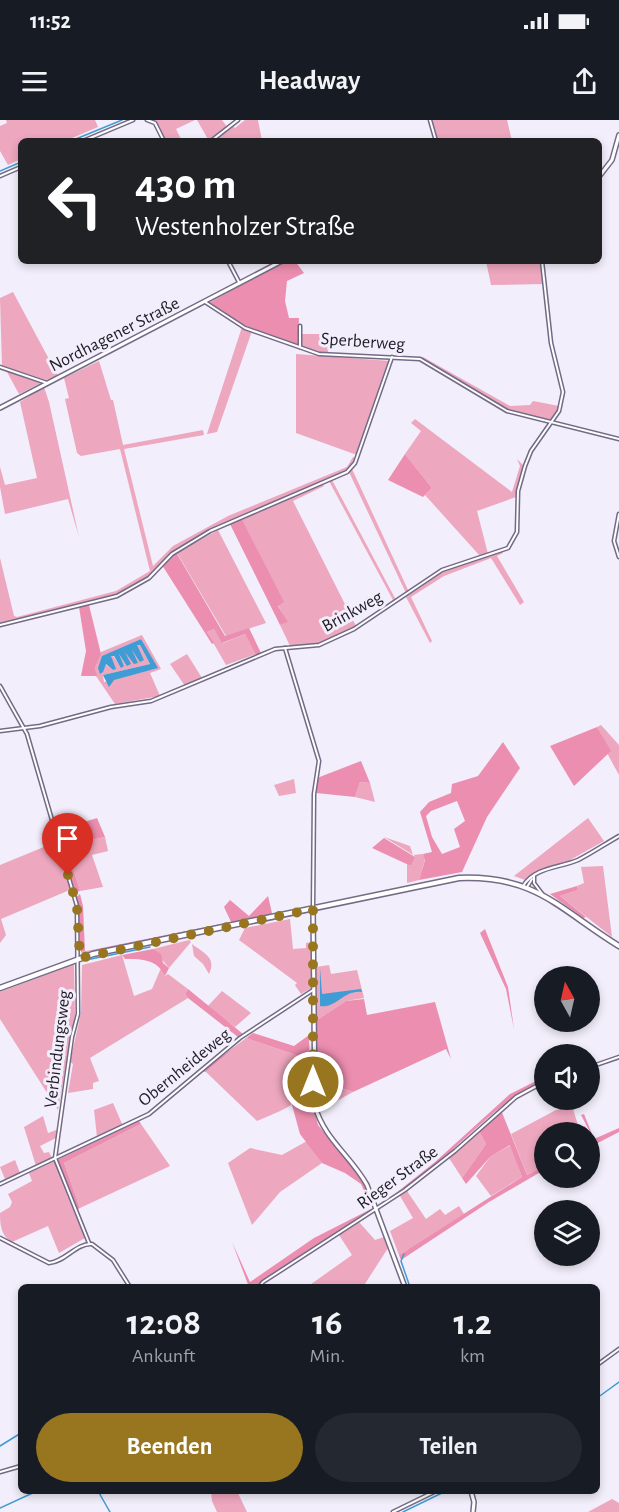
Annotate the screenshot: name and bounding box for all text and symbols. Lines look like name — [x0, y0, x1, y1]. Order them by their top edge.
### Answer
text: 11:52 — [30, 10, 71, 32]
icon: menu — [18, 65, 51, 98]
icon: share — [568, 65, 601, 98]
text: Headway — [259, 67, 360, 94]
icon: left — [36, 162, 114, 240]
text: 430 m — [135, 164, 236, 206]
text: Westenholzer Straße — [135, 213, 355, 240]
street label: Nordhagener Straße — [47, 294, 182, 375]
street label: Sperberweg — [320, 330, 406, 354]
street label: Brinkweg — [319, 588, 386, 636]
pin — [42, 813, 93, 875]
icon: arrive — [51, 822, 84, 855]
north arrow — [534, 966, 600, 1032]
map controls — [534, 966, 600, 1266]
street label: Verbindungsweg — [42, 989, 74, 1109]
street label: Obernheideweg — [135, 1025, 234, 1110]
button: sound — [534, 1044, 600, 1110]
position arrow — [281, 1050, 345, 1114]
button: search — [534, 1122, 600, 1188]
street label: Rieger Straße — [354, 1143, 441, 1213]
button: layers — [534, 1200, 600, 1266]
text: 12:08 — [126, 1305, 201, 1341]
text: 16 — [312, 1305, 342, 1341]
text: 1.2 — [453, 1305, 492, 1341]
text: Ankunft — [132, 1346, 196, 1366]
text: Min. — [309, 1346, 345, 1366]
text: km — [460, 1346, 485, 1366]
button: Beenden — [36, 1413, 303, 1482]
button: Teilen — [315, 1413, 582, 1482]

